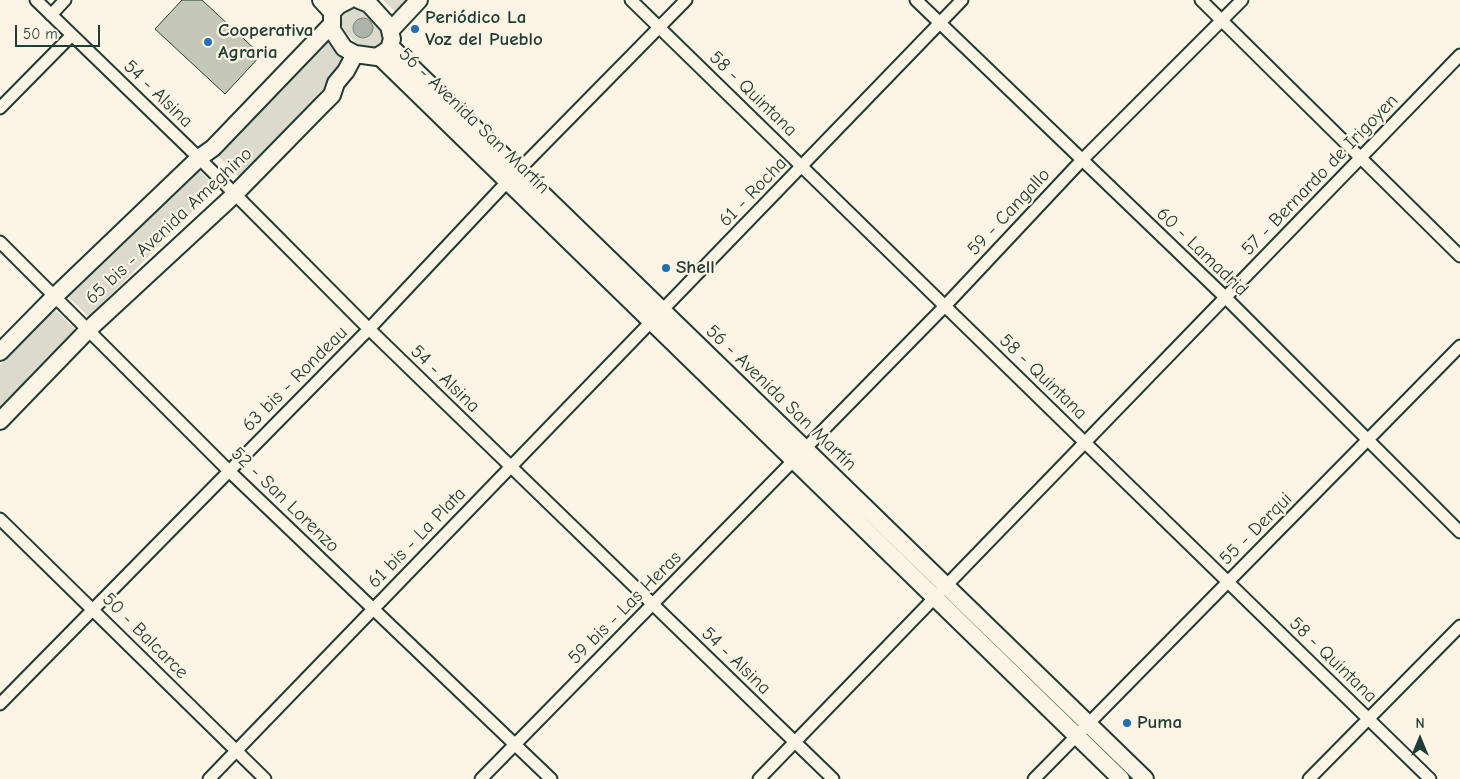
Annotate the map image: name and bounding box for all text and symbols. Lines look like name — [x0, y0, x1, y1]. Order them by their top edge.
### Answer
place label: Periódico La Voz del Pueblo — [425, 7, 543, 51]
scale bar — [18, 15, 102, 47]
place label: Cooperativa Agraria — [218, 20, 313, 64]
marker: Periódico La Voz del Pueblo — [409, 23, 421, 35]
text: 50 m — [23, 25, 58, 43]
marker: Cooperativa Agraria — [202, 36, 214, 48]
street label: 56 - Avenida San Martín — [394, 43, 554, 199]
street label: 58 - Quintana — [704, 46, 802, 142]
street label: 54 - Alsina — [119, 55, 197, 133]
street label: 57 - Bernardo de Irigoyen — [1237, 89, 1403, 261]
street label: 65 bis - Avenida Ameghino — [81, 143, 257, 309]
street label: 61 - Rocha — [714, 152, 792, 232]
street label: 59 - Cangallo — [963, 164, 1055, 260]
street label: 60 - Lamadrid — [1151, 203, 1253, 301]
place label: Shell — [676, 257, 715, 279]
marker: Shell — [660, 262, 672, 274]
street label: 56 - Avenida San Martín — [701, 320, 861, 476]
street label: 63 bis - Rondeau — [238, 322, 352, 436]
street label: 58 - Quintana — [994, 329, 1092, 425]
street label: 54 - Alsina — [406, 340, 484, 418]
street label: 52 - San Lorenzo — [226, 442, 344, 558]
street label: 61 bis - La Plata — [363, 483, 471, 593]
street label: 55 - Derqui — [1215, 488, 1297, 570]
street label: 59 bis - Las Heras — [564, 547, 686, 669]
street label: 50 - Balcarce — [97, 588, 193, 684]
street label: 58 - Quintana — [1284, 612, 1382, 708]
street label: 54 - Alsina — [697, 622, 775, 700]
place label: Puma — [1137, 712, 1182, 734]
north arrow — [1395, 714, 1445, 764]
text: N — [1415, 715, 1425, 732]
marker: Puma — [1121, 717, 1133, 729]

